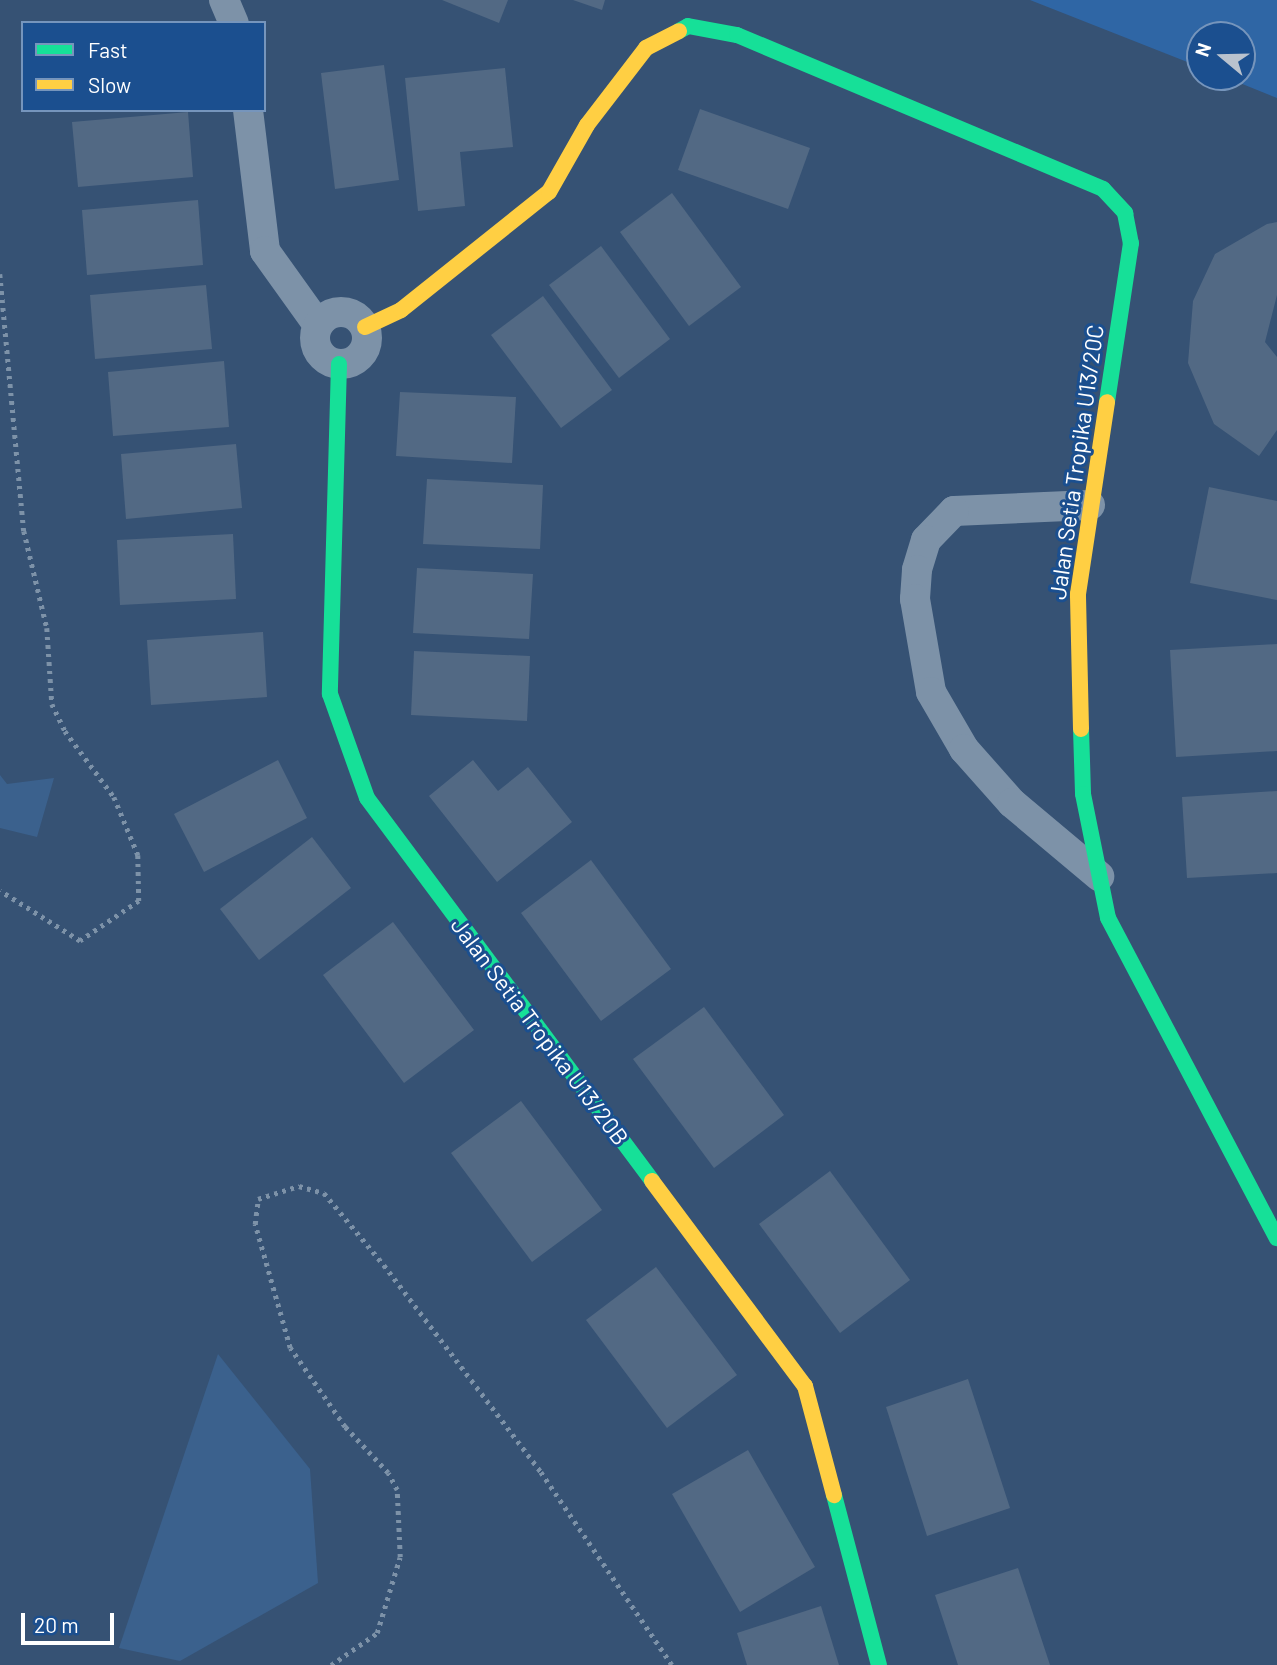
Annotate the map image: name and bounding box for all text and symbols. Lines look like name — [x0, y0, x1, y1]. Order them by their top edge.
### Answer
legend — [21, 21, 266, 112]
north arrow — [1186, 21, 1256, 91]
text: Fast — [88, 37, 128, 62]
text: N — [1190, 40, 1215, 59]
text: Slow — [88, 72, 131, 97]
street label: Jalan Setia Tropika U13/20C — [1043, 323, 1109, 601]
street label: Jalan Setia Tropika U13/20B — [445, 912, 635, 1150]
scale bar — [24, 1598, 117, 1642]
text: 20 m — [34, 1612, 79, 1637]

